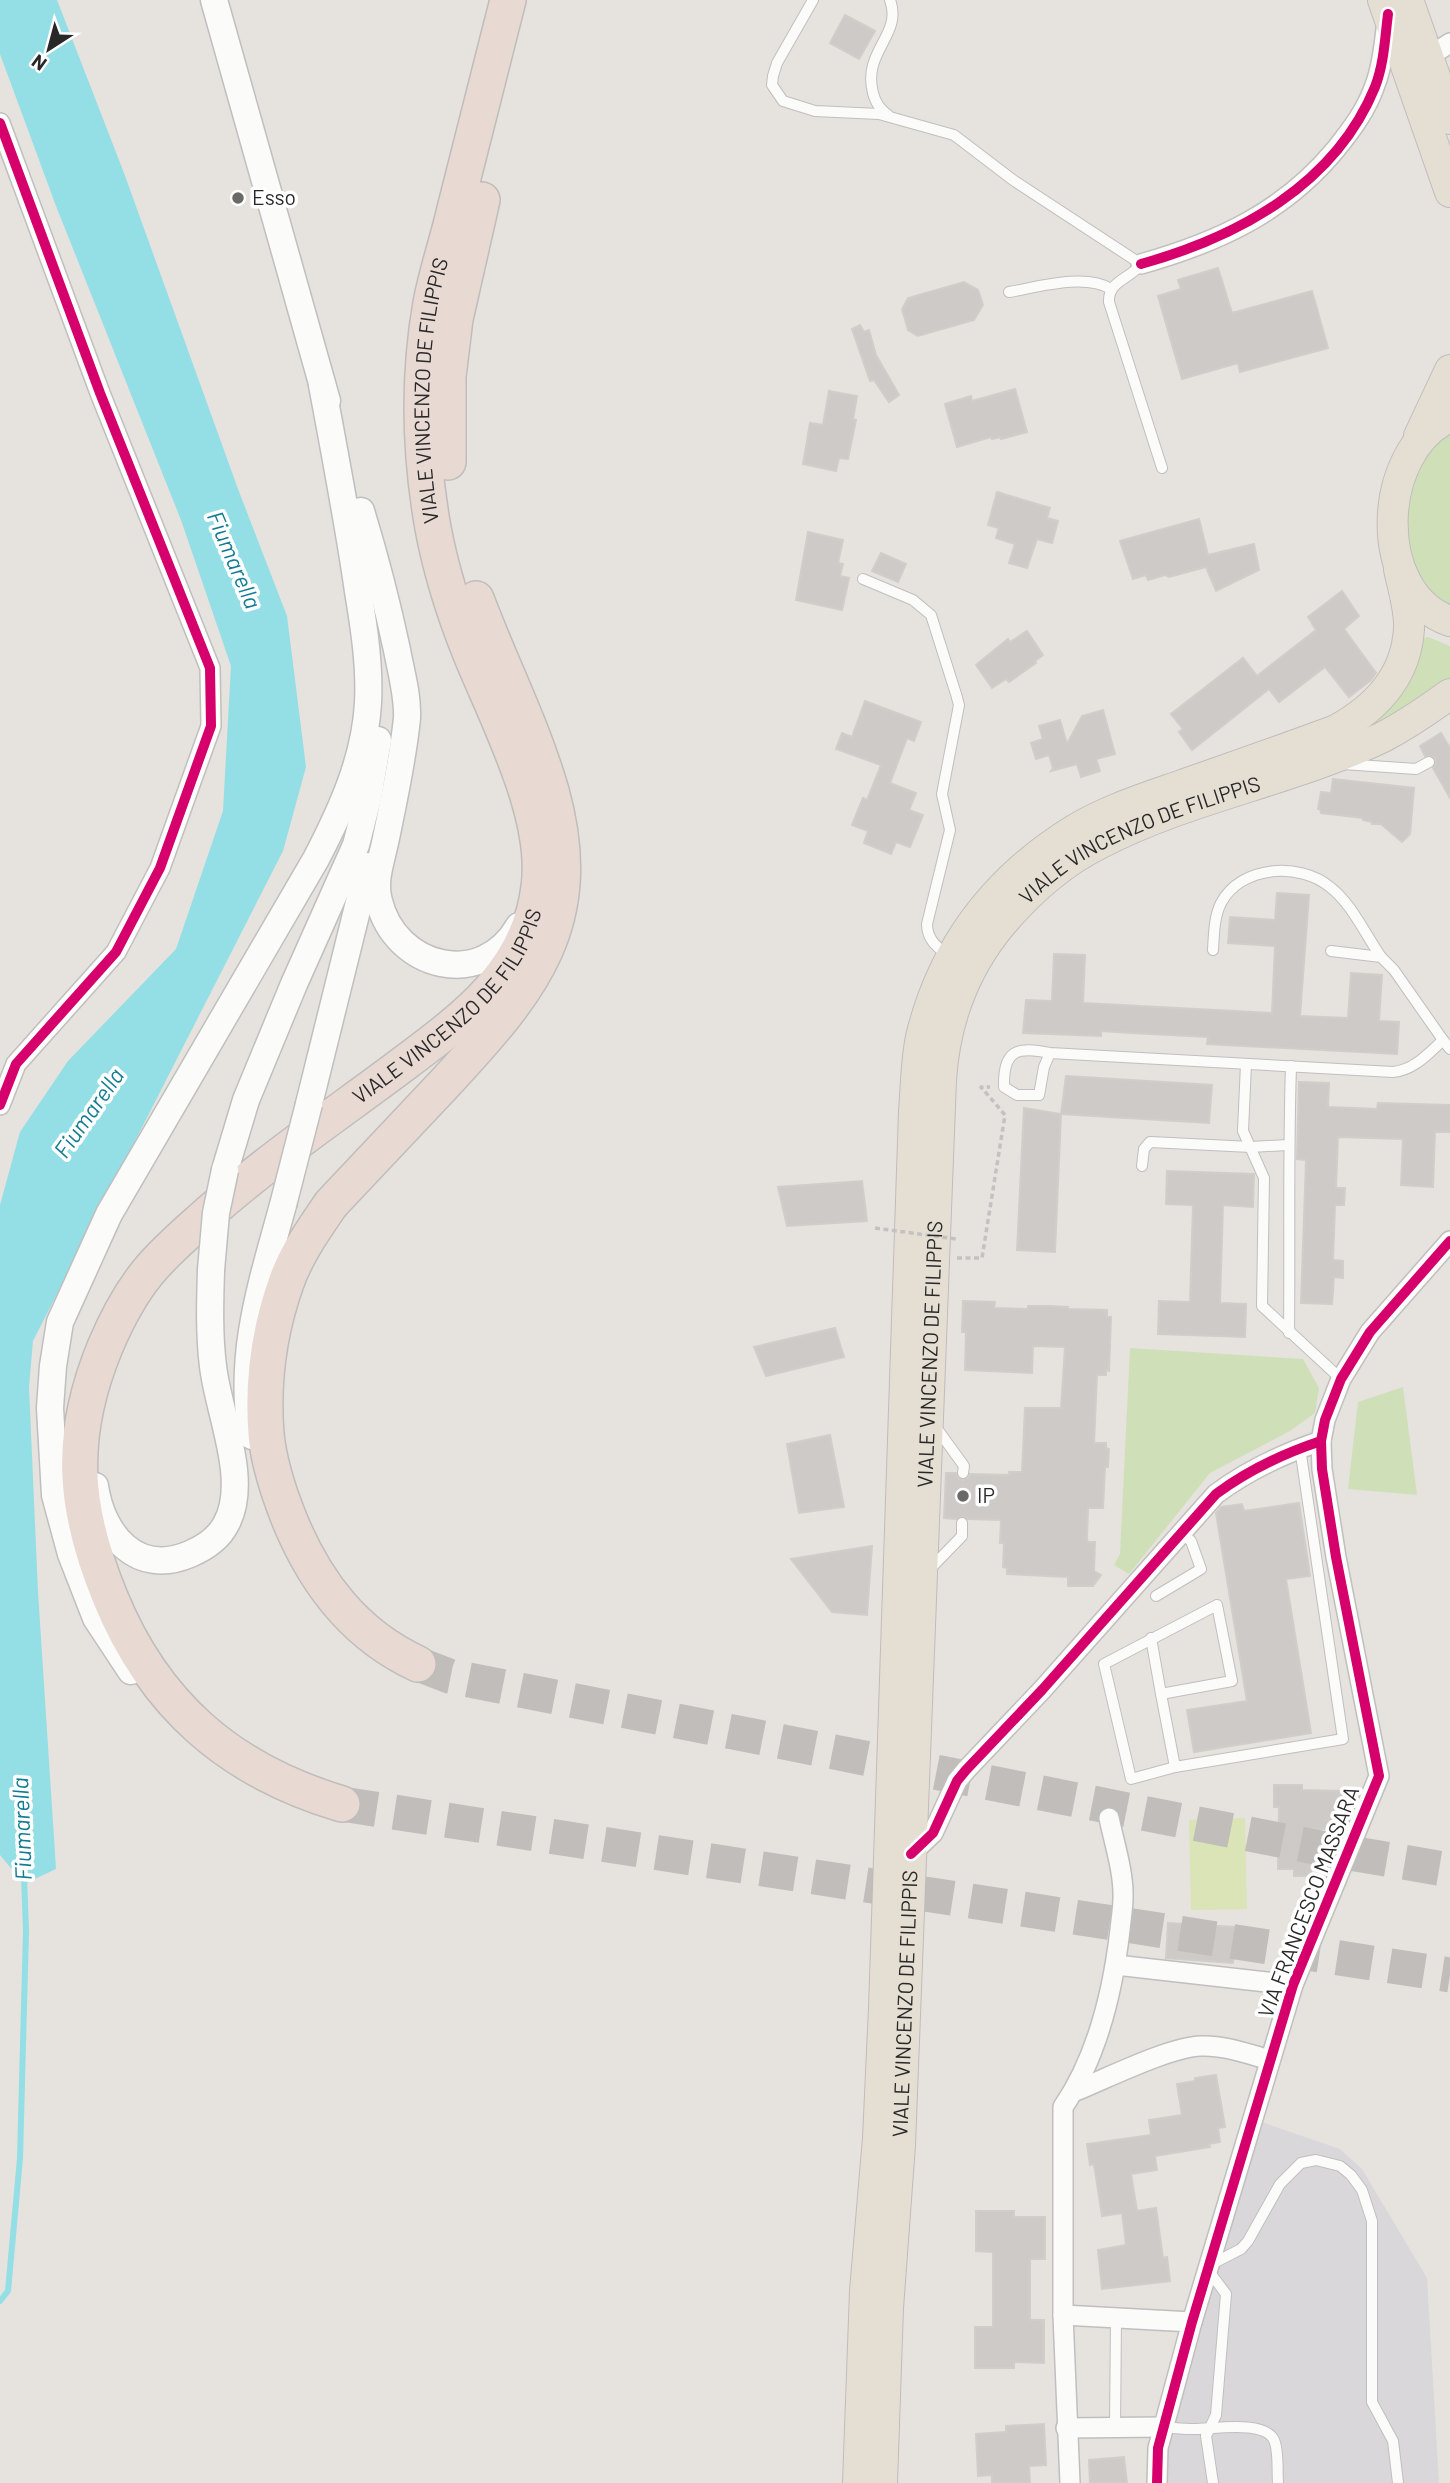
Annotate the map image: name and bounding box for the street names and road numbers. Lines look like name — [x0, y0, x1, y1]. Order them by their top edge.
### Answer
street label: VIALE VINCENZO DE FILIPPIS — [408, 255, 452, 526]
street label: VIALE VINCENZO DE FILIPPIS — [1013, 770, 1263, 908]
street label: VIALE VINCENZO DE FILIPPIS — [347, 906, 546, 1108]
street label: VIALE VINCENZO DE FILIPPIS — [911, 1220, 947, 1488]
street label: VIA FRANCESCO MASSARA — [1252, 1782, 1363, 2021]
street label: VIALE VINCENZO DE FILIPPIS — [886, 1870, 922, 2138]

